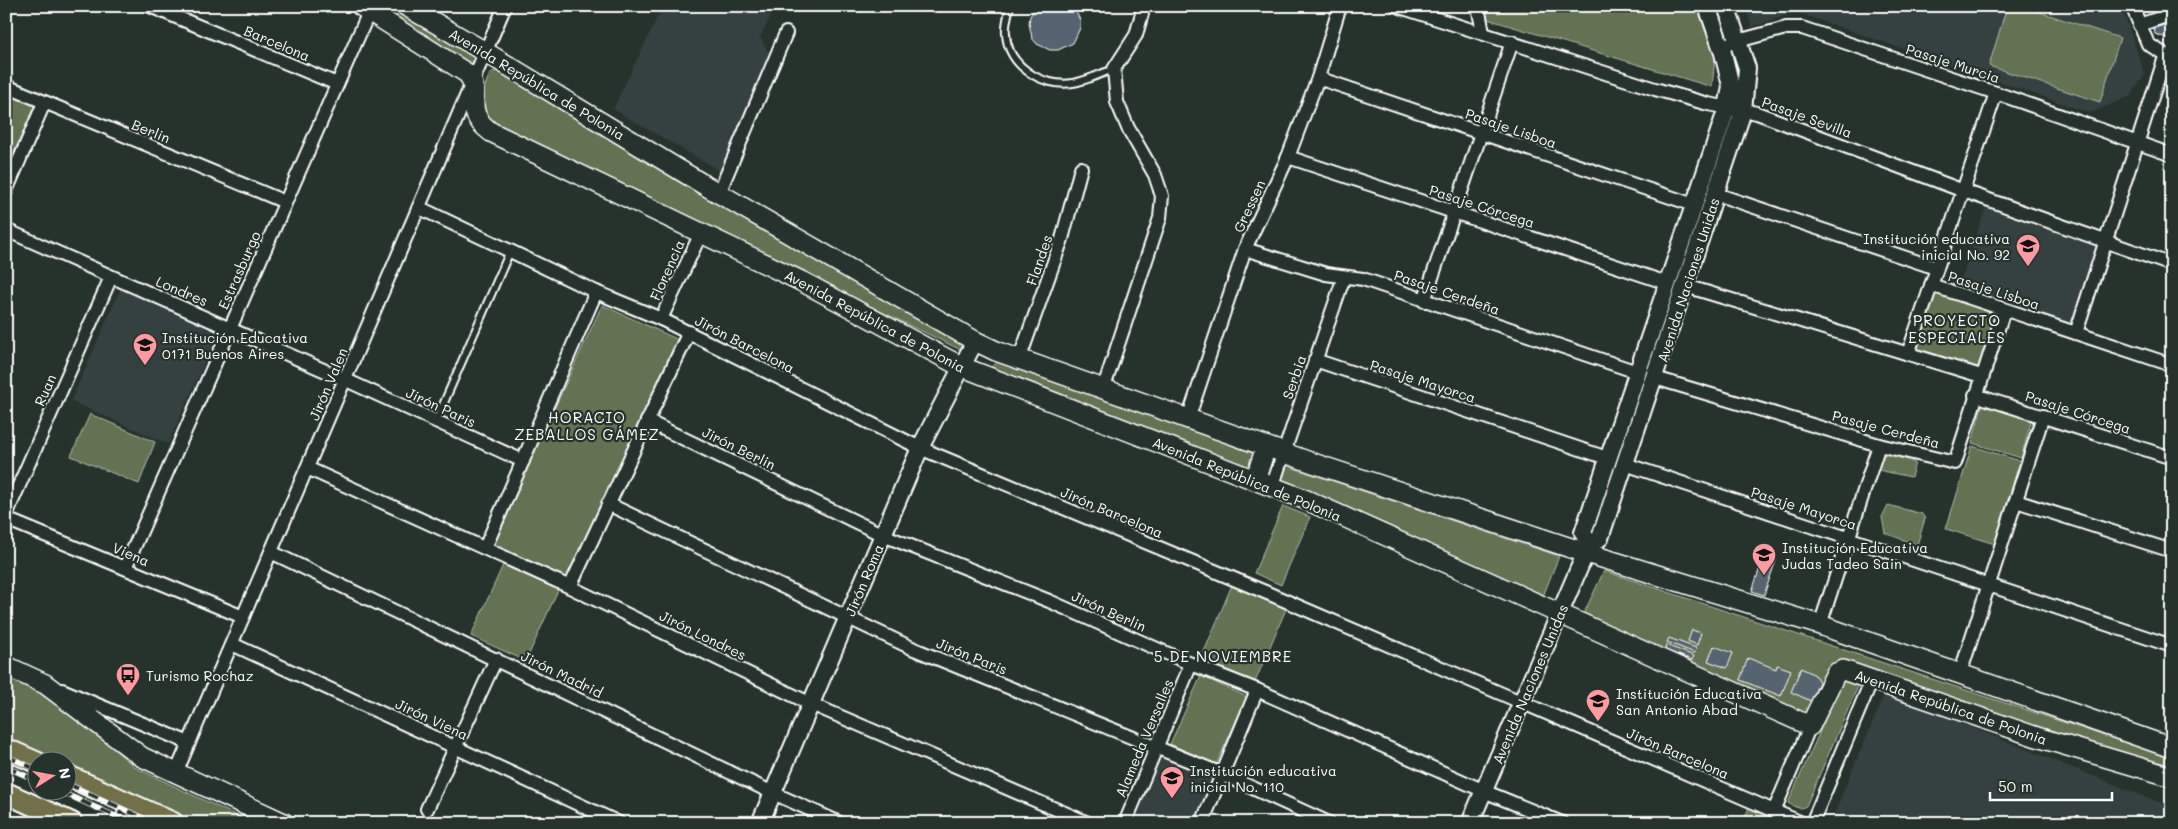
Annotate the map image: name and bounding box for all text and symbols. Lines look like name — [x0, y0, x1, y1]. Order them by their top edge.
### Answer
street label: Barcelona — [241, 21, 313, 65]
street label: Avenida República de Polonia — [446, 24, 628, 144]
street label: Pasaje Murcia — [1904, 39, 2002, 87]
street label: Pasaje Sevilla — [1759, 92, 1855, 142]
street label: Pasaje Lisboa — [1463, 104, 1559, 152]
street label: Berlin — [129, 115, 173, 147]
street label: Gressen — [1229, 177, 1269, 235]
street label: Pasaje Córcega — [1427, 180, 1537, 232]
street label: Avenida Naciones Unidas — [1652, 195, 1724, 365]
street label: Estrasburgo — [213, 228, 265, 312]
place label: Institución educativa inicial No. 92 — [1863, 229, 2010, 264]
street label: Flandes — [1022, 232, 1056, 288]
school or university icon: Institución educativa inicial No. 92 — [2015, 233, 2041, 267]
street label: Florencia — [645, 237, 689, 303]
street label: Avenida República de Polonia — [781, 265, 969, 377]
street label: Pasaje Cerdeña — [1392, 265, 1502, 319]
street label: Pasaje Lisboa — [1946, 266, 2042, 314]
street label: Londres — [153, 272, 211, 310]
district label: PROYECTO ESPECIALES — [1908, 310, 2006, 347]
street label: Jirón Barcelona — [692, 311, 798, 377]
place label: Institución Educativa 0171 Buenos Aires — [162, 328, 308, 363]
school or university icon: Institución Educativa 0171 Buenos Aires — [132, 332, 158, 366]
street label: Jirón Valen — [304, 345, 352, 423]
street label: Serbia — [1278, 352, 1310, 402]
street label: Pasaje Mayorca — [1368, 355, 1478, 407]
street label: Ruan — [30, 371, 60, 409]
street label: Jirón Paris — [403, 383, 479, 431]
street label: Pasaje Córcega — [2023, 386, 2133, 438]
street label: Pasaje Cerdeña — [1830, 406, 1942, 452]
district label: HORACIO ZEBALLOS GÁMEZ — [514, 407, 660, 444]
street label: Jirón Berlin — [699, 422, 779, 474]
street label: Avenida República de Polonia — [1150, 432, 1344, 526]
street label: Jirón Barcelona — [1058, 482, 1166, 542]
street label: Pasaje Mayorca — [1749, 482, 1859, 534]
street label: Viena — [110, 538, 152, 570]
place label: Institución Educativa Judas Tadeo Sain — [1782, 538, 1928, 573]
street label: Jirón Roma — [840, 541, 888, 619]
school or university icon: Institución Educativa Judas Tadeo Sain — [1751, 542, 1777, 576]
street label: Jirón Berlin — [1069, 586, 1149, 636]
street label: Avenida Naciones Unidas — [1488, 601, 1572, 767]
street label: Jirón Londres — [656, 606, 750, 664]
street label: Jirón Paris — [934, 633, 1010, 679]
street label: Jirón Madrid — [518, 646, 606, 702]
district label: 5 DE NOVIEMBRE — [1154, 646, 1292, 666]
bus stop icon: Turismo Rochaz — [115, 662, 141, 696]
street label: Avenida República de Polonia — [1852, 665, 2050, 749]
place label: Turismo Rochaz — [146, 666, 254, 685]
street label: Alameda Versalles — [1111, 676, 1177, 800]
place label: Institución Educativa San Antonio Abad — [1616, 684, 1762, 719]
school or university icon: Institución Educativa San Antonio Abad — [1585, 688, 1611, 722]
street label: Jirón Viena — [393, 694, 471, 744]
street label: Jirón Barcelona — [1624, 723, 1732, 783]
north arrow — [28, 752, 78, 802]
place label: Institución educativa inicial No. 110 — [1190, 761, 1337, 796]
school or university icon: Institución educativa inicial No. 110 — [1159, 765, 1185, 799]
text: N — [55, 766, 76, 780]
scale bar — [1990, 769, 2113, 801]
text: 50 m — [1998, 776, 2033, 796]

